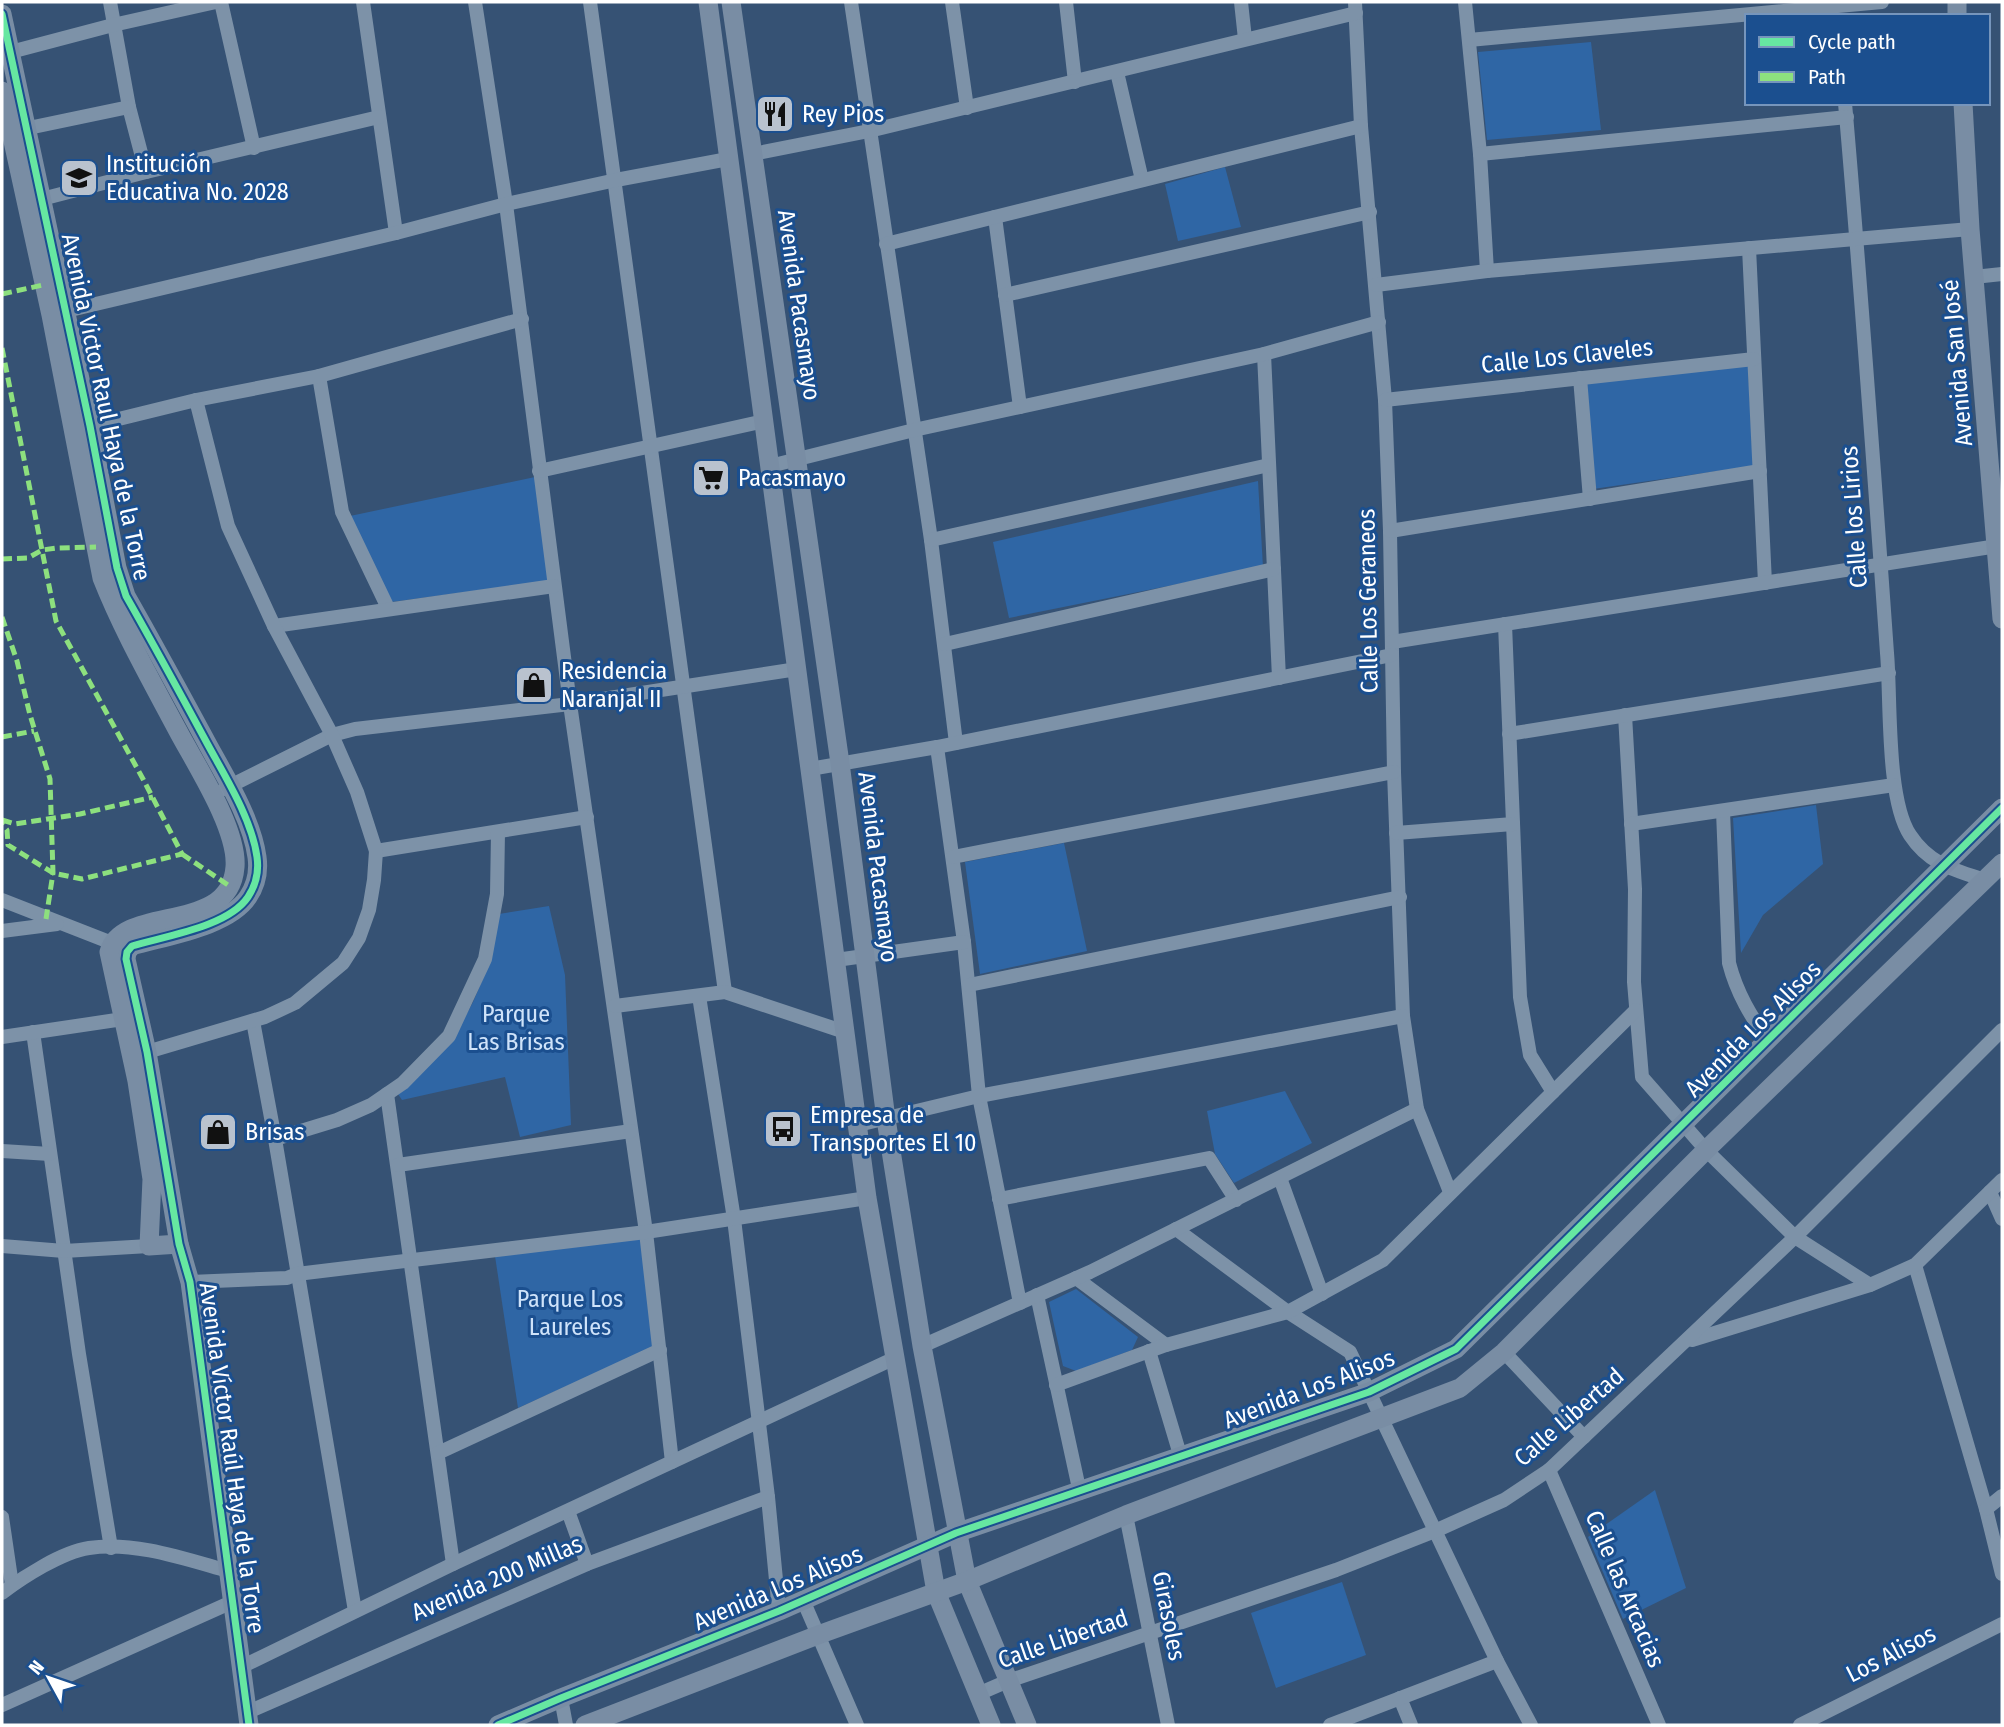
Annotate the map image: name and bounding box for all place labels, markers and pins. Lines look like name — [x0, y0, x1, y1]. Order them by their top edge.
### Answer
restaurant icon: Rey Pios — [754, 93, 796, 135]
place label: Rey Pios — [802, 100, 884, 128]
place label: Institución Educativa No. 2028 — [106, 150, 289, 206]
school or university icon: Institución Educativa No. 2028 — [58, 157, 100, 199]
supermarket icon: Pacasmayo — [690, 457, 732, 499]
place label: Pacasmayo — [738, 464, 846, 492]
place label: Residencia Naranjal II — [561, 657, 667, 713]
shop icon: Residencia Naranjal II — [513, 664, 555, 706]
place label: Empresa de Transportes El 10 — [810, 1101, 977, 1157]
bus stop icon: Empresa de Transportes El 10 — [762, 1108, 804, 1150]
shop icon: Brisas — [197, 1111, 239, 1153]
place label: Brisas — [245, 1118, 304, 1146]

